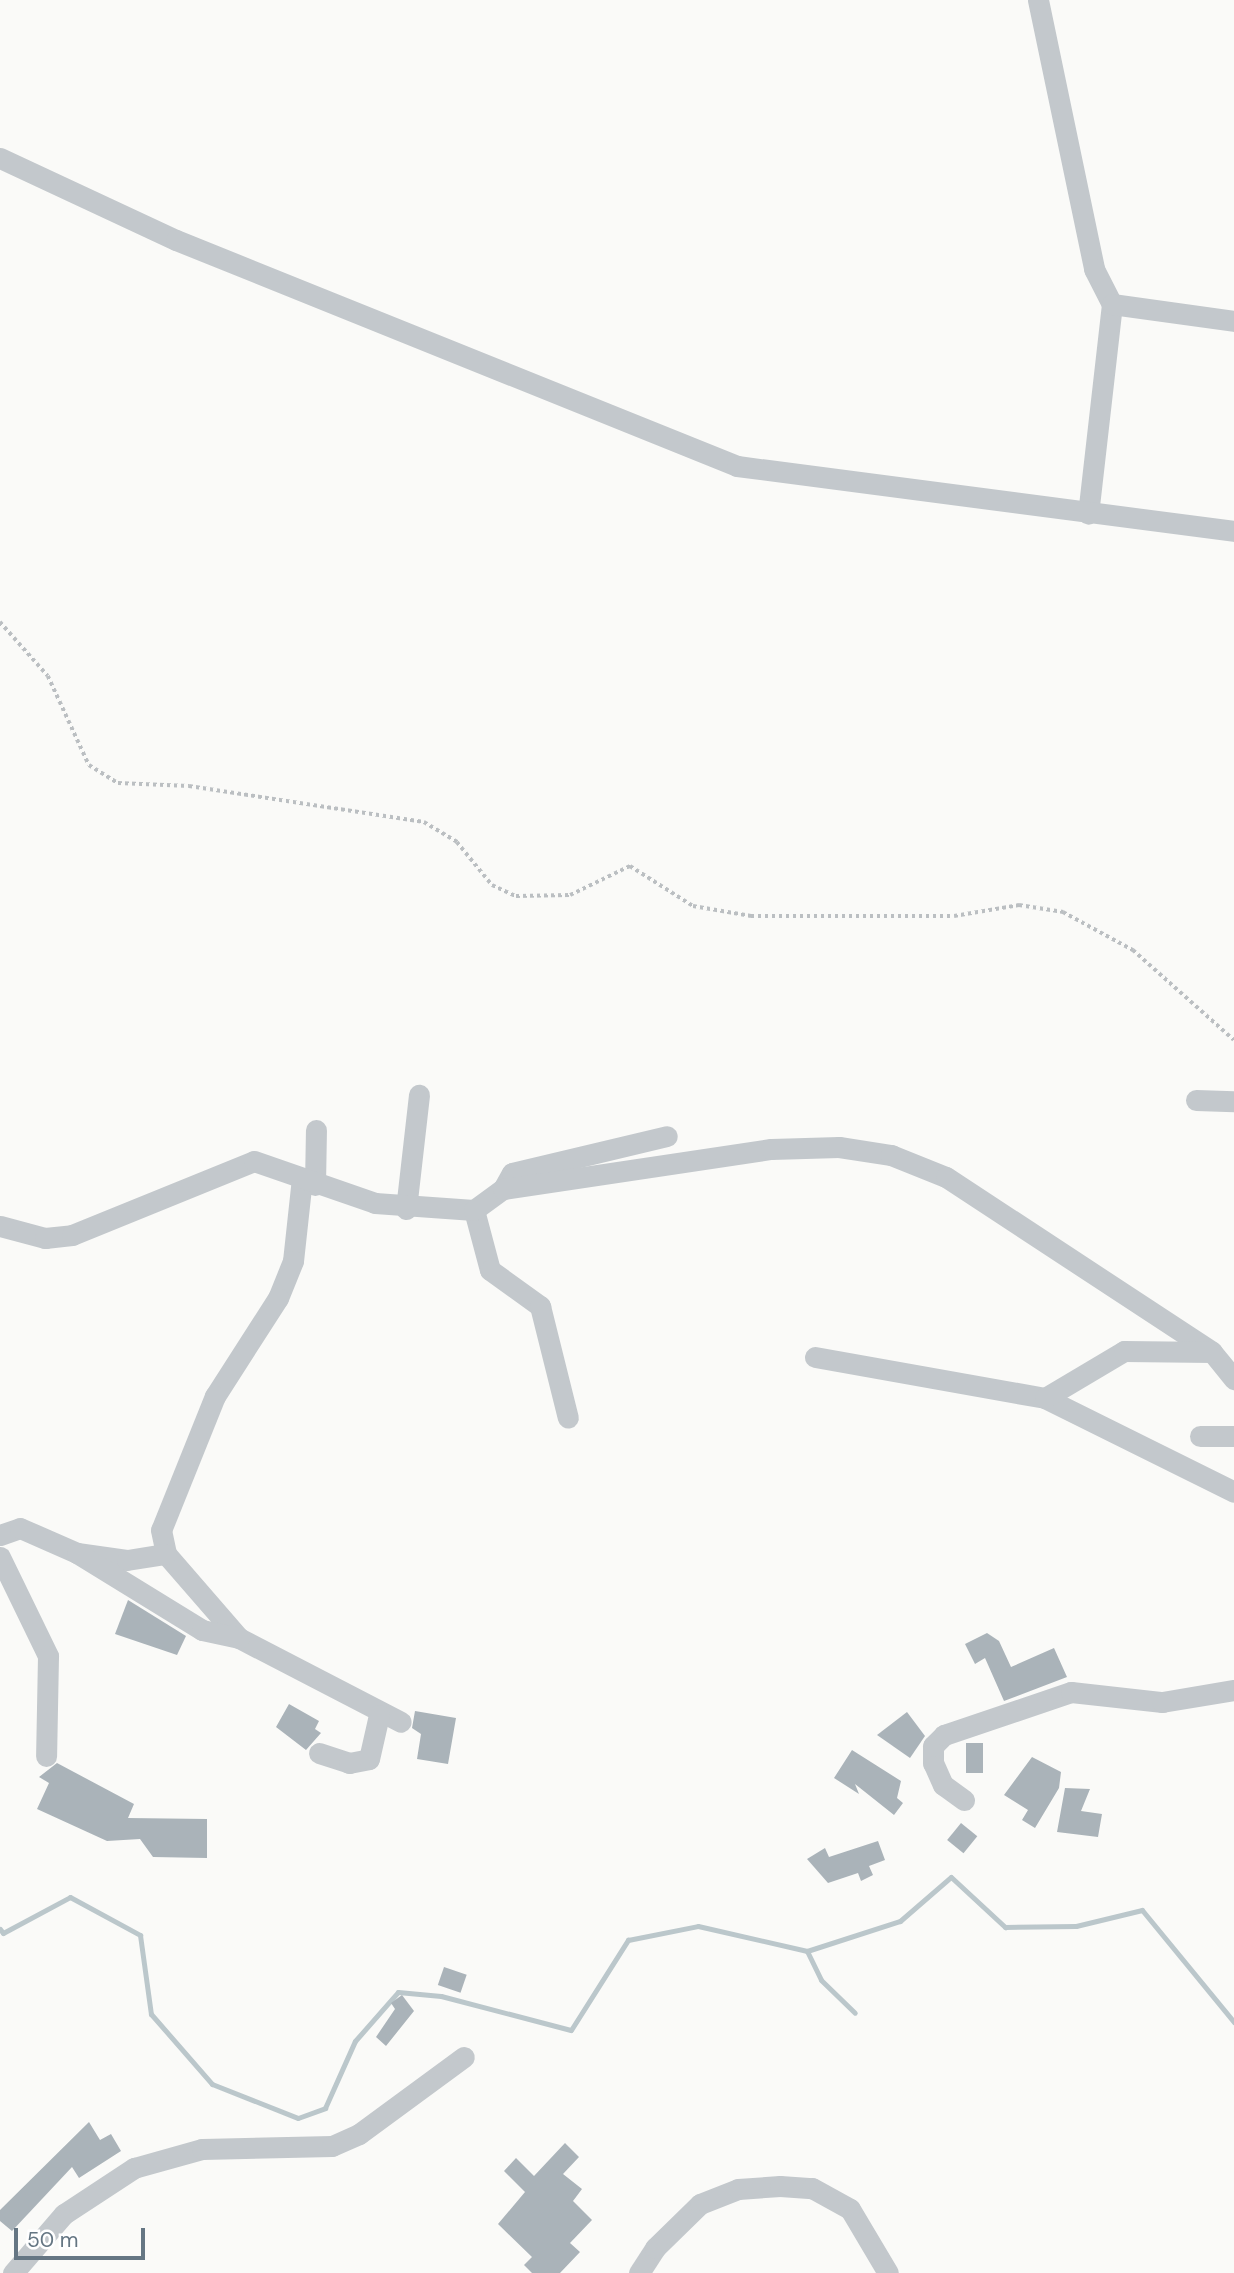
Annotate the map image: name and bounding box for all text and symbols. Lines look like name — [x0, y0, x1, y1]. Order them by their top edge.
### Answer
scale bar — [18, 2214, 149, 2258]
text: 50 m — [27, 2226, 78, 2254]

